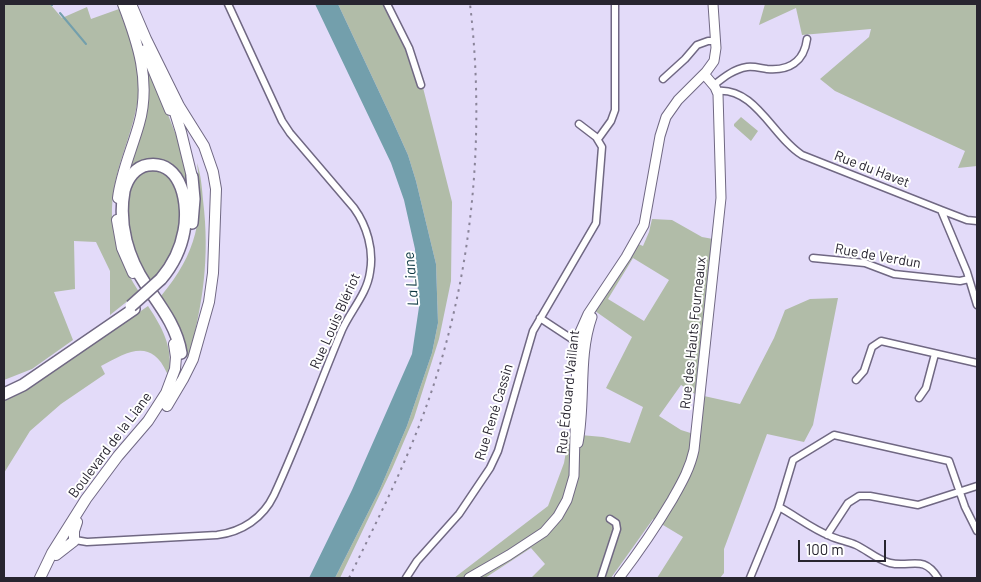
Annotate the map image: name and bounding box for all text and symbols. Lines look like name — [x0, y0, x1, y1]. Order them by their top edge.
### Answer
street label: Rue du Havet — [832, 147, 912, 191]
street label: Rue de Verdun — [834, 240, 922, 272]
water label: La Liane — [400, 251, 422, 307]
street label: Rue des Hauts Fourneaux — [677, 256, 709, 410]
street label: Rue Louis Blériot — [306, 270, 364, 372]
street label: Rue Édouard Vaillant — [553, 329, 583, 455]
street label: Rue René Cassin — [471, 362, 517, 462]
street label: Boulevard de la Liane — [65, 389, 155, 501]
scale bar — [801, 530, 888, 562]
text: 100 m — [806, 540, 844, 558]

